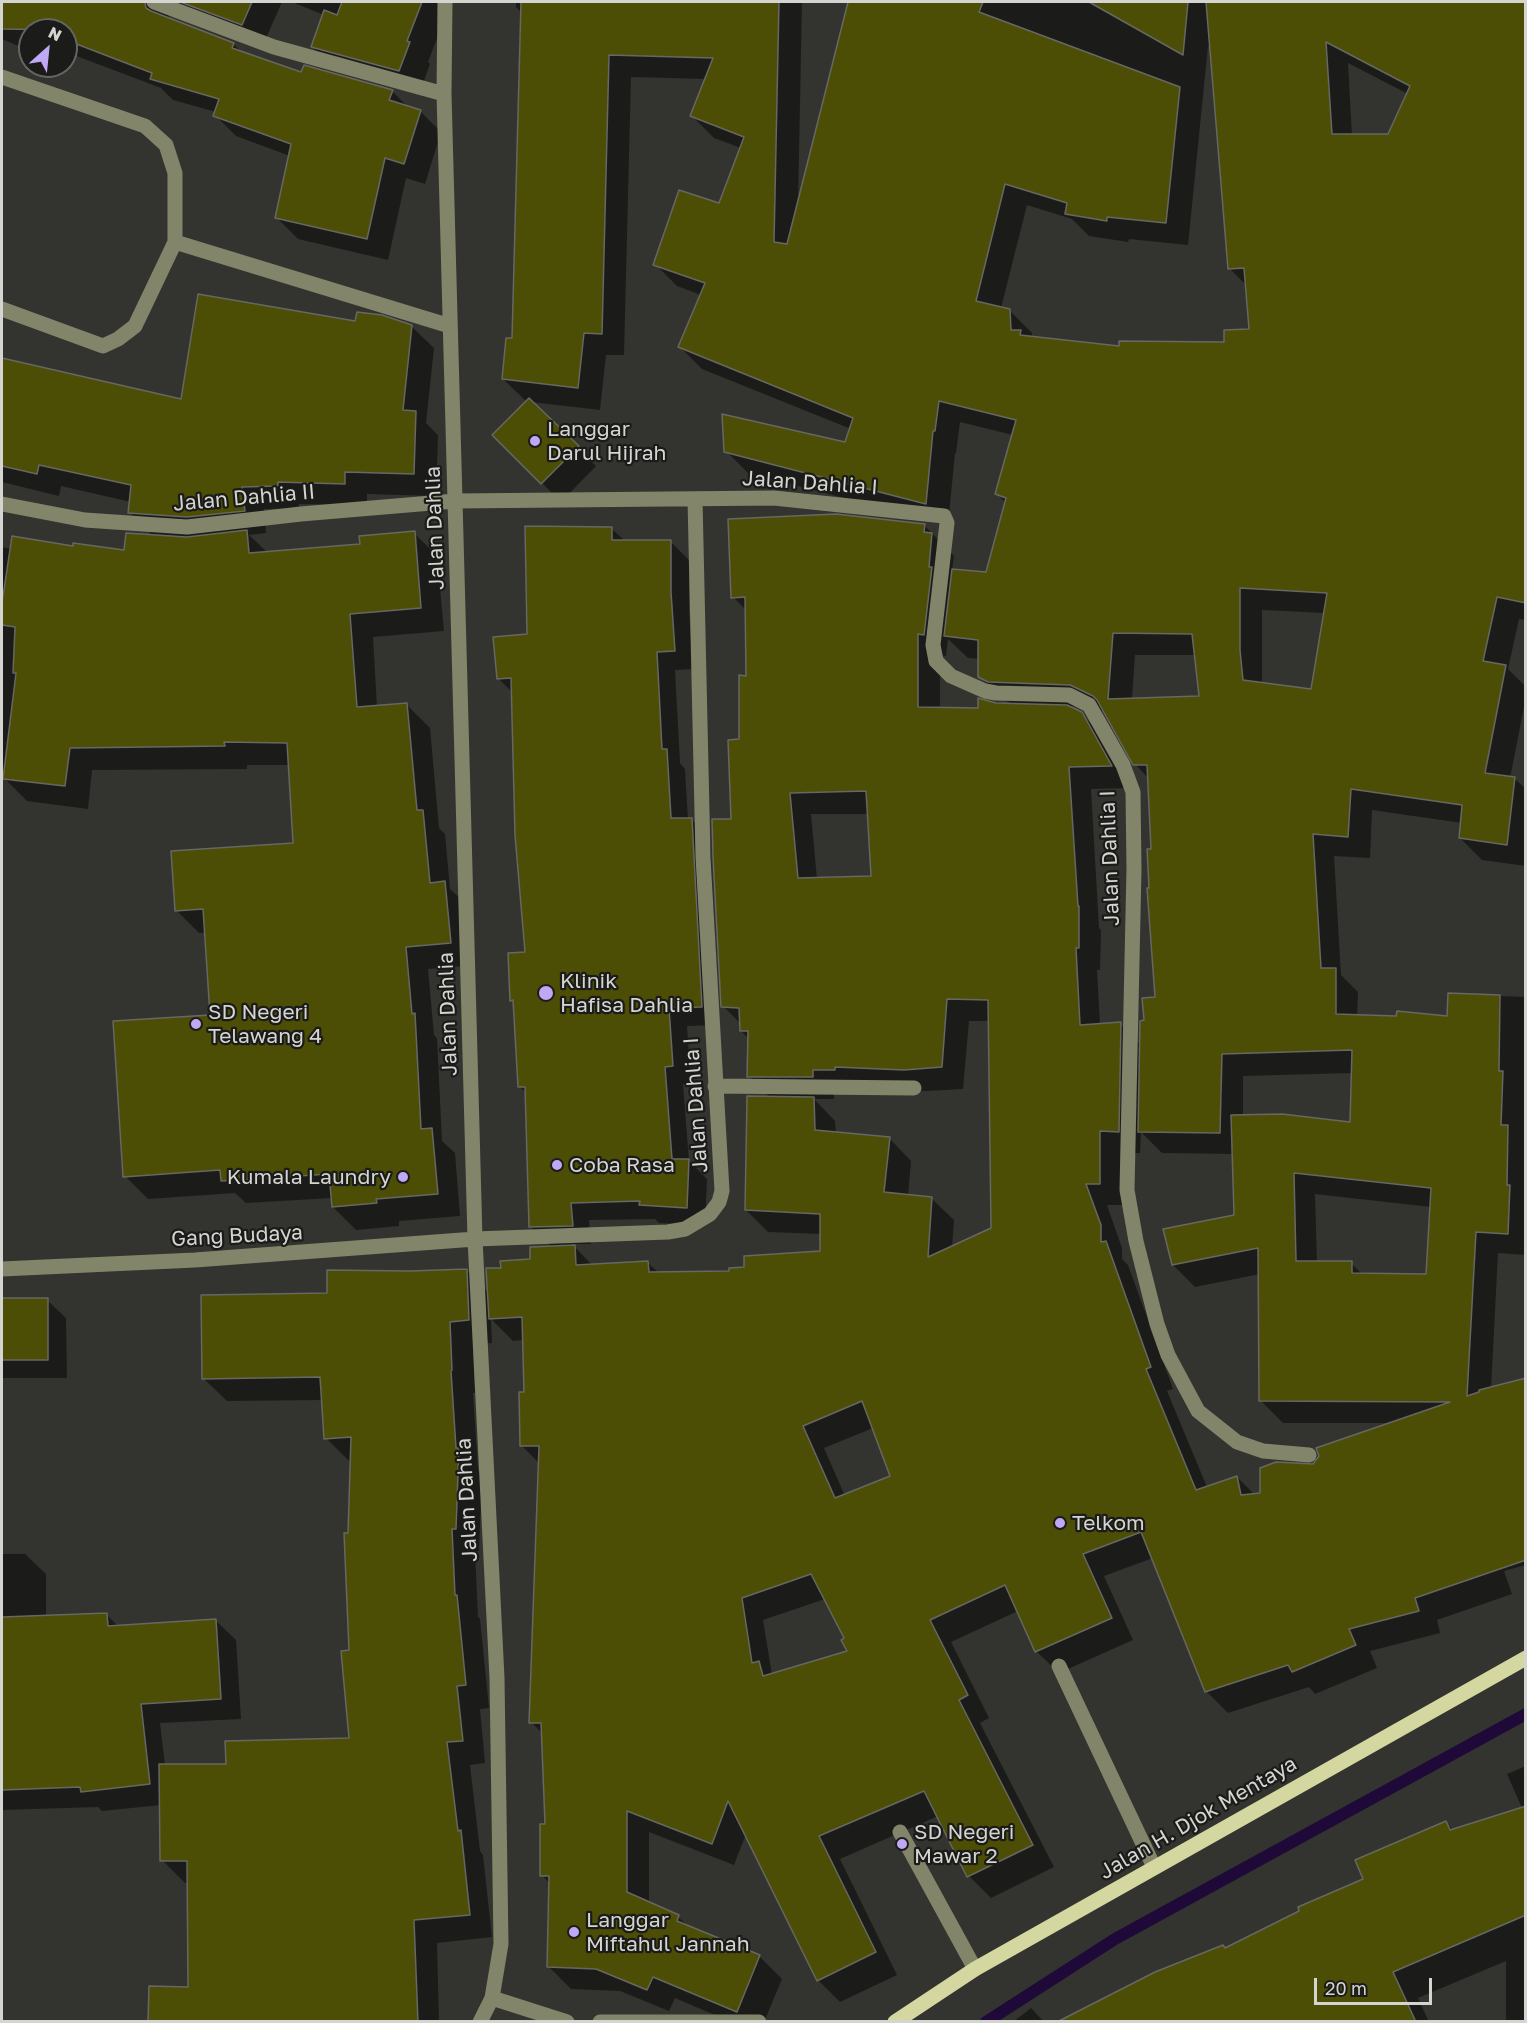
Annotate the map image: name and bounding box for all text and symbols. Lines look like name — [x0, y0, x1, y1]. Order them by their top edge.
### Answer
north arrow — [18, 18, 78, 78]
text: N — [45, 22, 65, 45]
place label: Langgar Darul Hijrah — [547, 416, 666, 466]
marker: Langgar Darul Hijrah — [528, 434, 542, 448]
street label: Jalan Dahlia — [420, 466, 450, 590]
street label: Jalan Dahlia I — [741, 466, 879, 500]
street label: Jalan Dahlia II — [172, 479, 316, 517]
street label: Jalan Dahlia I — [1095, 790, 1125, 926]
street label: Jalan Dahlia — [433, 952, 463, 1076]
place label: Klinik Hafisa Dahlia — [560, 968, 693, 1018]
marker: Klinik Hafisa Dahlia — [537, 984, 555, 1002]
place label: SD Negeri Telawang 4 — [208, 999, 322, 1049]
marker: SD Negeri Telawang 4 — [189, 1017, 203, 1031]
street label: Jalan Dahlia I — [679, 1036, 713, 1174]
place label: Coba Rasa — [569, 1152, 675, 1178]
marker: Coba Rasa — [550, 1158, 564, 1172]
place label: Kumala Laundry — [227, 1164, 391, 1190]
marker: Kumala Laundry — [396, 1170, 410, 1184]
street label: Gang Budaya — [170, 1220, 304, 1252]
street label: Jalan Dahlia — [451, 1437, 483, 1563]
place label: Telkom — [1072, 1510, 1145, 1536]
marker: Telkom — [1053, 1516, 1067, 1530]
street label: Jalan H. Djok Mentaya — [1095, 1751, 1301, 1885]
place label: SD Negeri Mawar 2 — [914, 1819, 1014, 1869]
marker: SD Negeri Mawar 2 — [895, 1837, 909, 1851]
place label: Langgar Miftahul Jannah — [586, 1907, 750, 1957]
marker: Langgar Miftahul Jannah — [567, 1925, 581, 1939]
scale bar — [1317, 1966, 1436, 2004]
text: 20 m — [1325, 1977, 1367, 1999]

